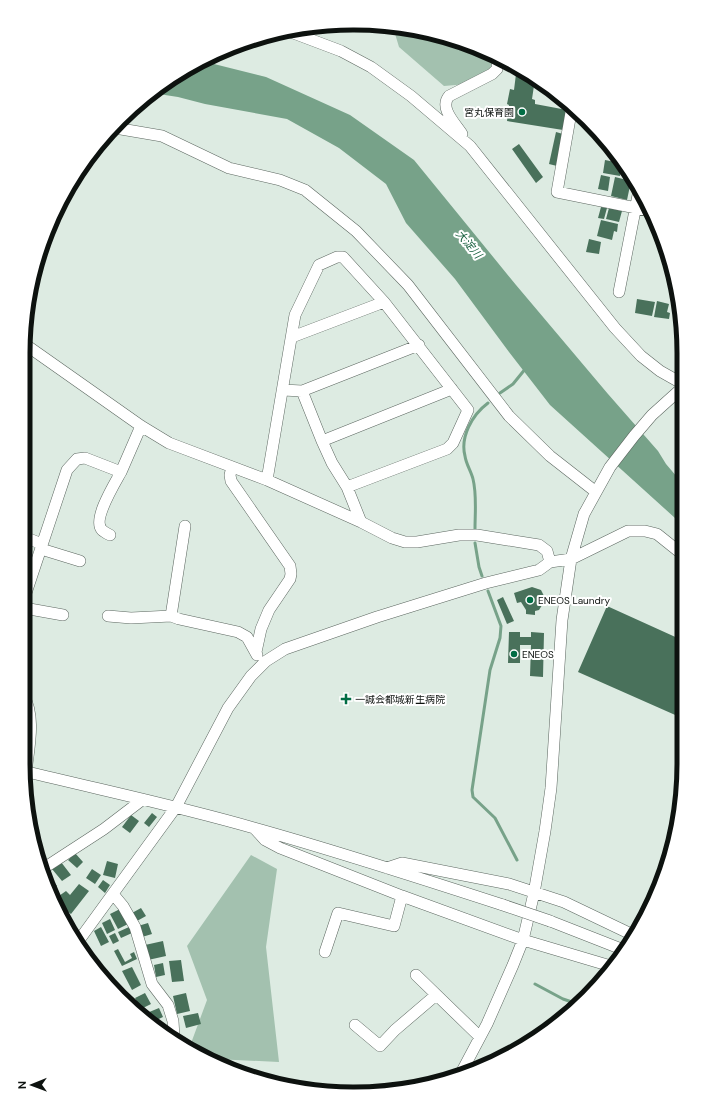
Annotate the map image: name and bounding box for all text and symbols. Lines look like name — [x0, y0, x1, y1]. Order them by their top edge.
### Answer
place label: 宮丸保育園 — [464, 106, 514, 119]
marker: 宮丸保育園 — [517, 107, 527, 117]
water label: 大淀川 — [453, 227, 486, 262]
place label: ENEOS Laundry — [538, 594, 611, 607]
marker: ENEOS Laundry — [525, 595, 535, 605]
place label: ENEOS — [522, 648, 554, 661]
marker: ENEOS — [509, 649, 519, 659]
marker: 一誠会都城新生病院 — [340, 693, 352, 705]
place label: 一誠会都城新生病院 — [355, 693, 445, 706]
north arrow — [12, 1065, 52, 1105]
text: N — [15, 1081, 29, 1089]

